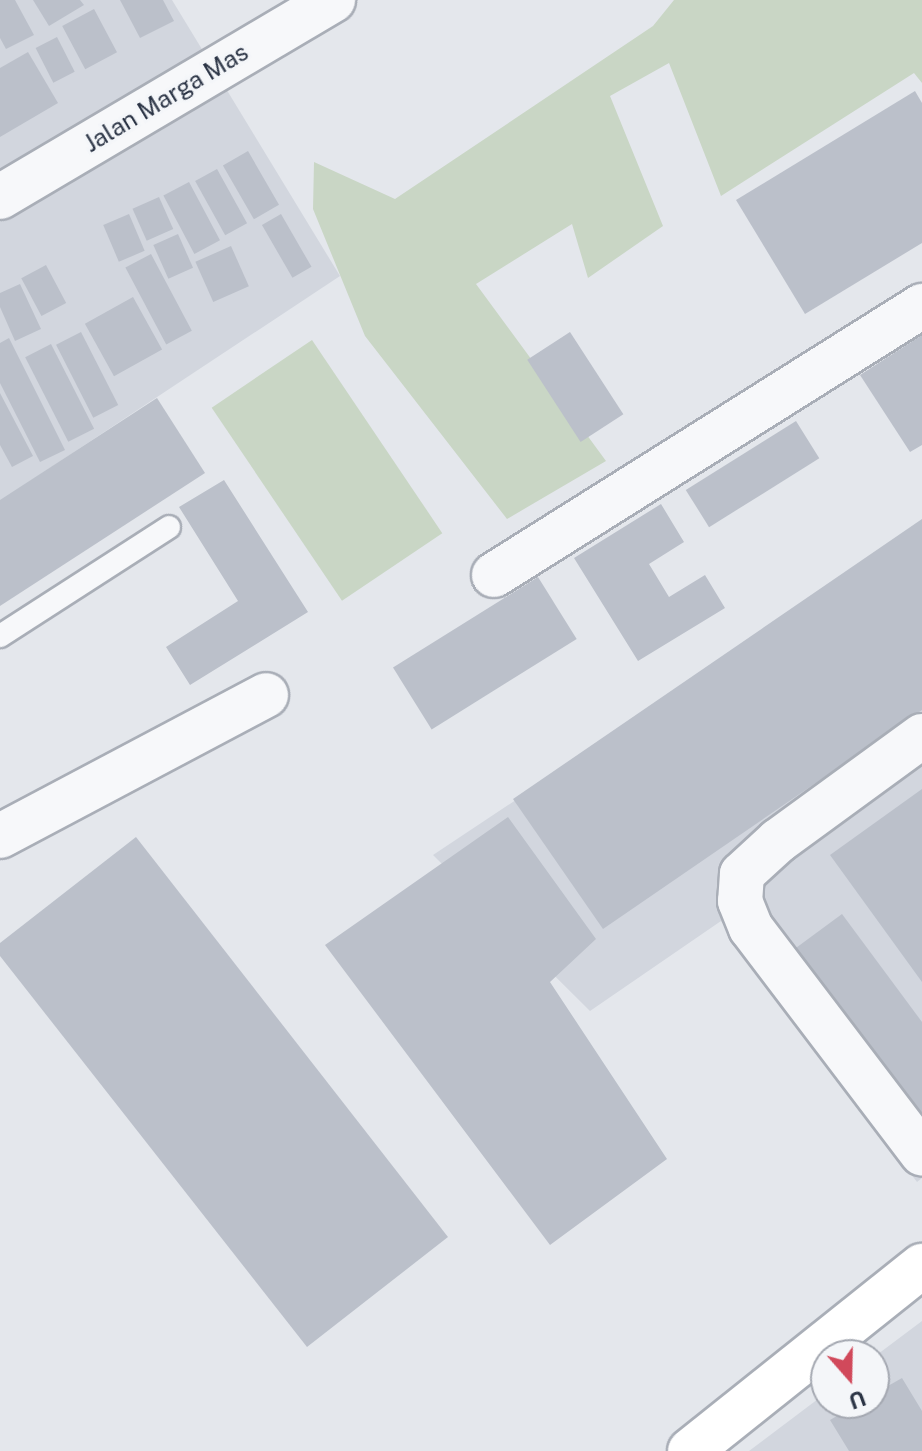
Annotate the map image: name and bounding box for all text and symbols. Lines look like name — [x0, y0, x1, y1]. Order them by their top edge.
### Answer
street label: Jalan Marga Mas — [79, 38, 253, 158]
north arrow — [810, 1339, 890, 1419]
text: U — [846, 1385, 869, 1415]

